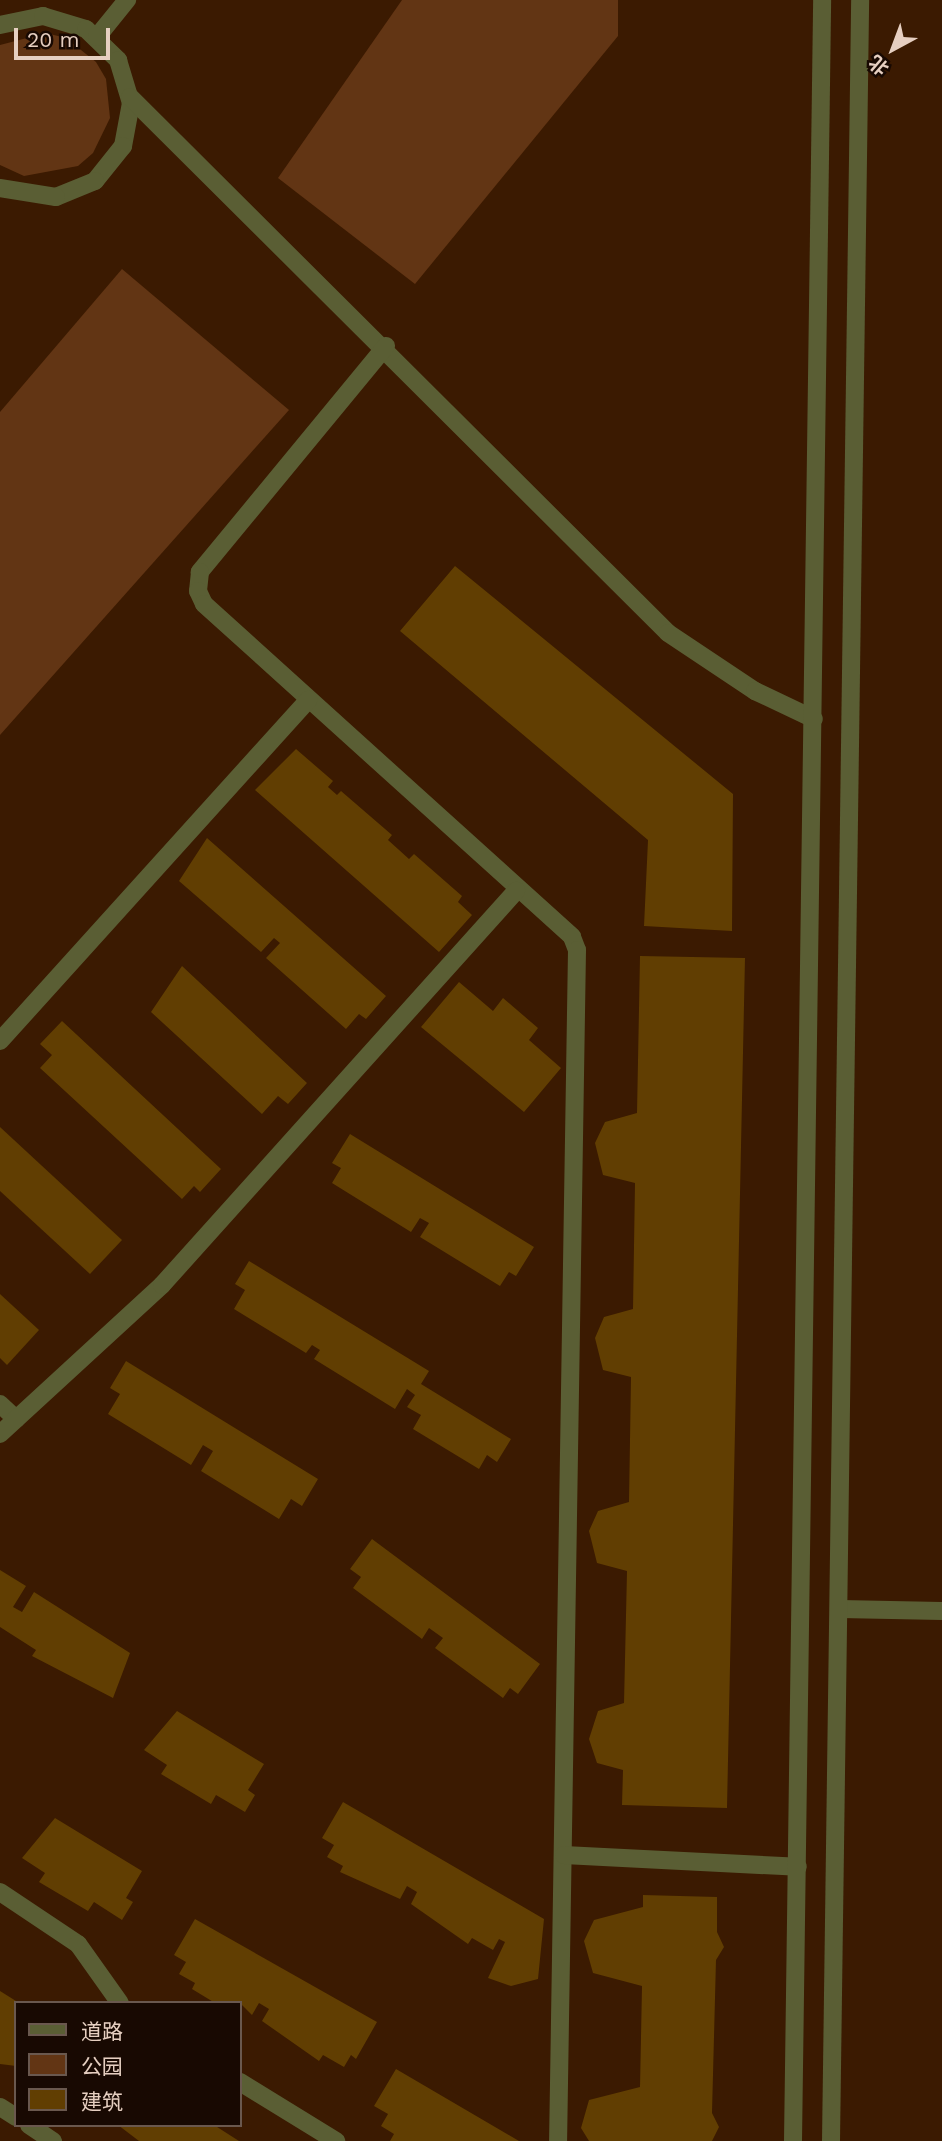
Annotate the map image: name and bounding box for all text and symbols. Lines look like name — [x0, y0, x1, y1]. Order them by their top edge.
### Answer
scale bar — [18, 14, 114, 58]
north arrow — [858, 14, 928, 84]
text: 20 m — [27, 27, 79, 52]
text: 北 — [864, 50, 894, 80]
legend — [14, 2001, 242, 2127]
text: 道路 — [81, 2019, 123, 2044]
text: 公园 — [81, 2054, 123, 2079]
text: 建筑 — [81, 2089, 123, 2114]

